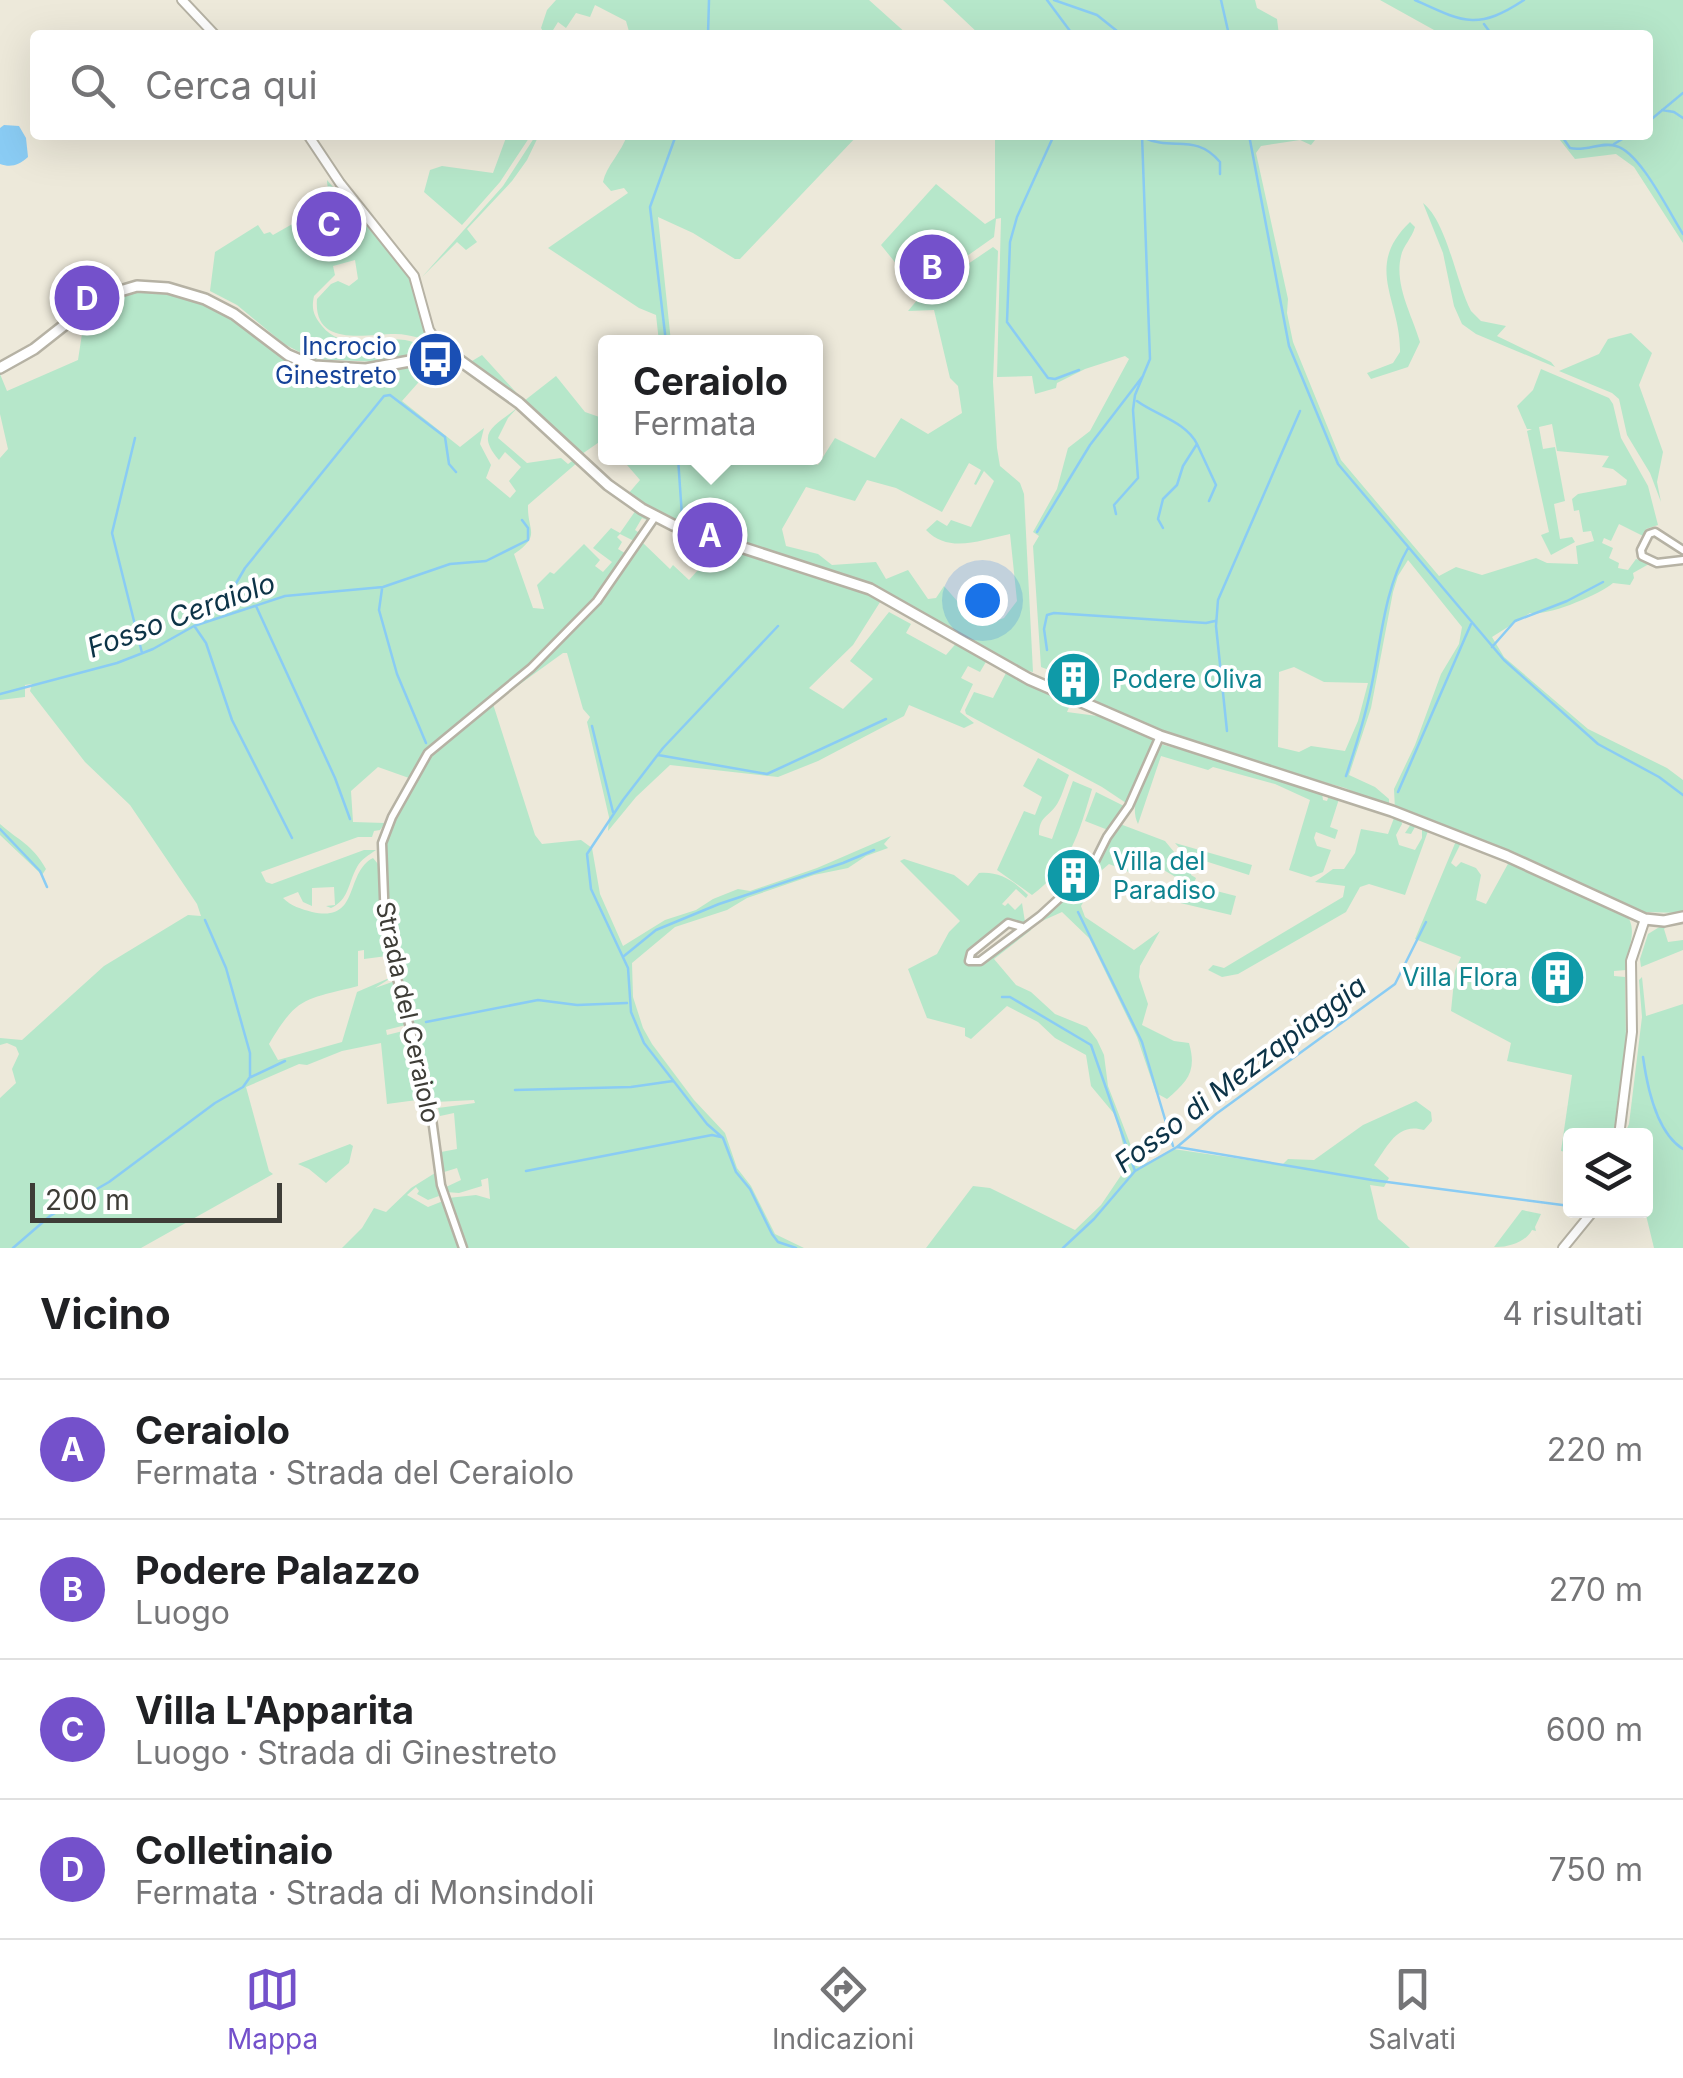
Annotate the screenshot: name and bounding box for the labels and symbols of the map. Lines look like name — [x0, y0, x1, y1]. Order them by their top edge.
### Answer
pin: C — [296, 186, 362, 262]
pin: B — [900, 230, 964, 304]
pin: D — [54, 260, 120, 336]
bus stop icon: Incrocio Ginestreto — [406, 330, 466, 390]
place label: Incrocio Ginestreto — [275, 331, 397, 390]
pin: A — [678, 498, 742, 572]
water label: Fosso Ceraiolo — [82, 565, 280, 665]
your location — [957, 575, 1008, 626]
building icon: Podere Oliva — [1043, 649, 1103, 709]
place label: Podere Oliva — [1112, 664, 1263, 694]
building icon: Villa del Paradiso — [1044, 845, 1104, 905]
place label: Villa del Paradiso — [1113, 846, 1216, 905]
street label: Strada del Ceraiolo — [370, 899, 446, 1125]
building icon: Villa Flora — [1527, 947, 1587, 1007]
place label: Villa Flora — [1402, 962, 1518, 992]
water label: Fosso di Mezzapiaggia — [1107, 968, 1373, 1180]
scale bar — [30, 1178, 282, 1222]

